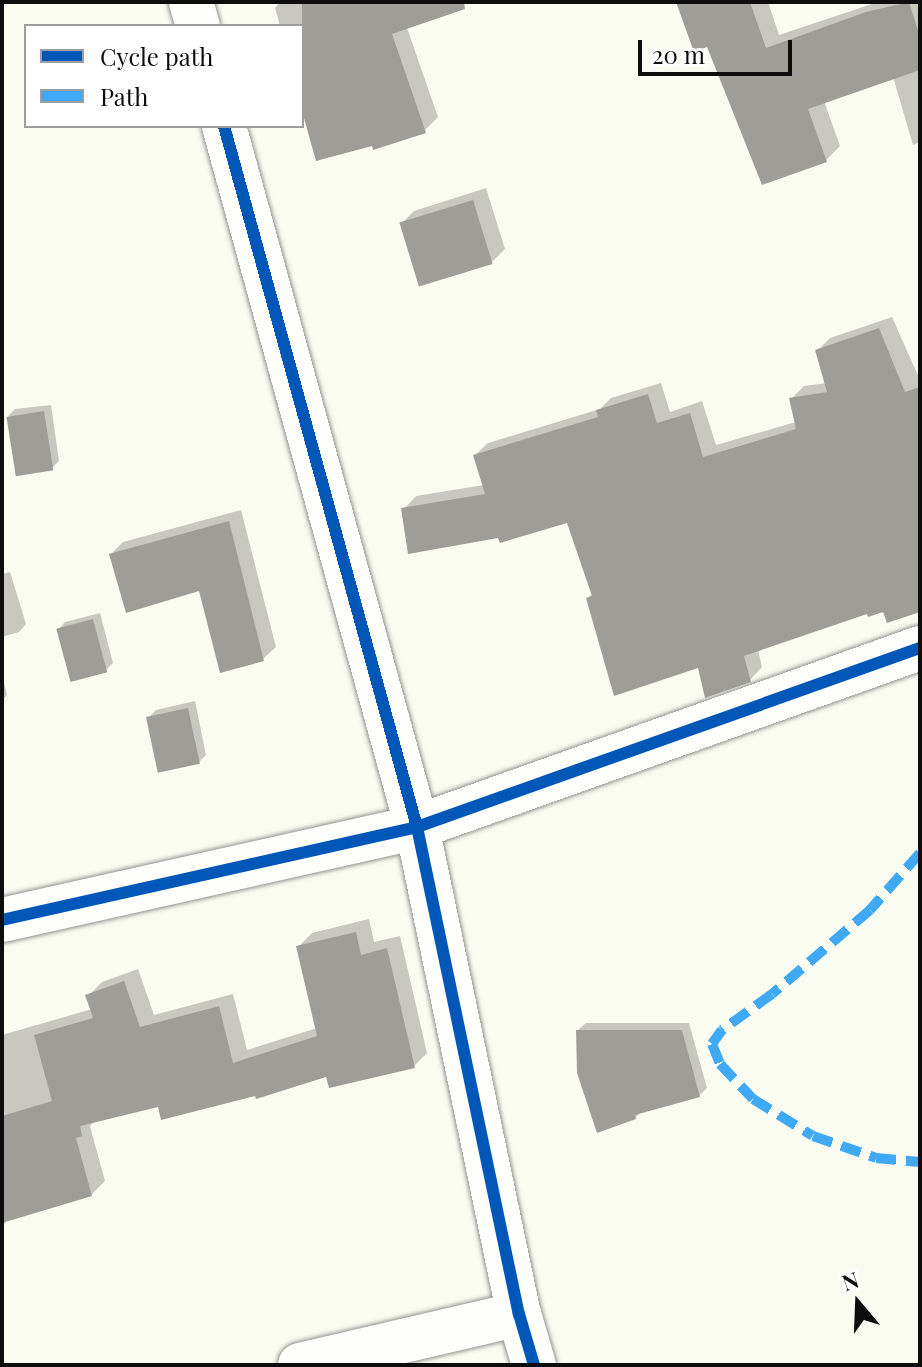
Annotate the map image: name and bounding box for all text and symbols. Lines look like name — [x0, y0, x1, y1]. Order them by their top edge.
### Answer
legend — [24, 24, 304, 128]
scale bar — [642, 24, 796, 74]
text: 20 m — [652, 38, 705, 70]
text: Cycle path — [100, 40, 213, 72]
text: Path — [100, 80, 148, 112]
north arrow — [818, 1263, 898, 1343]
text: N — [838, 1264, 863, 1297]

